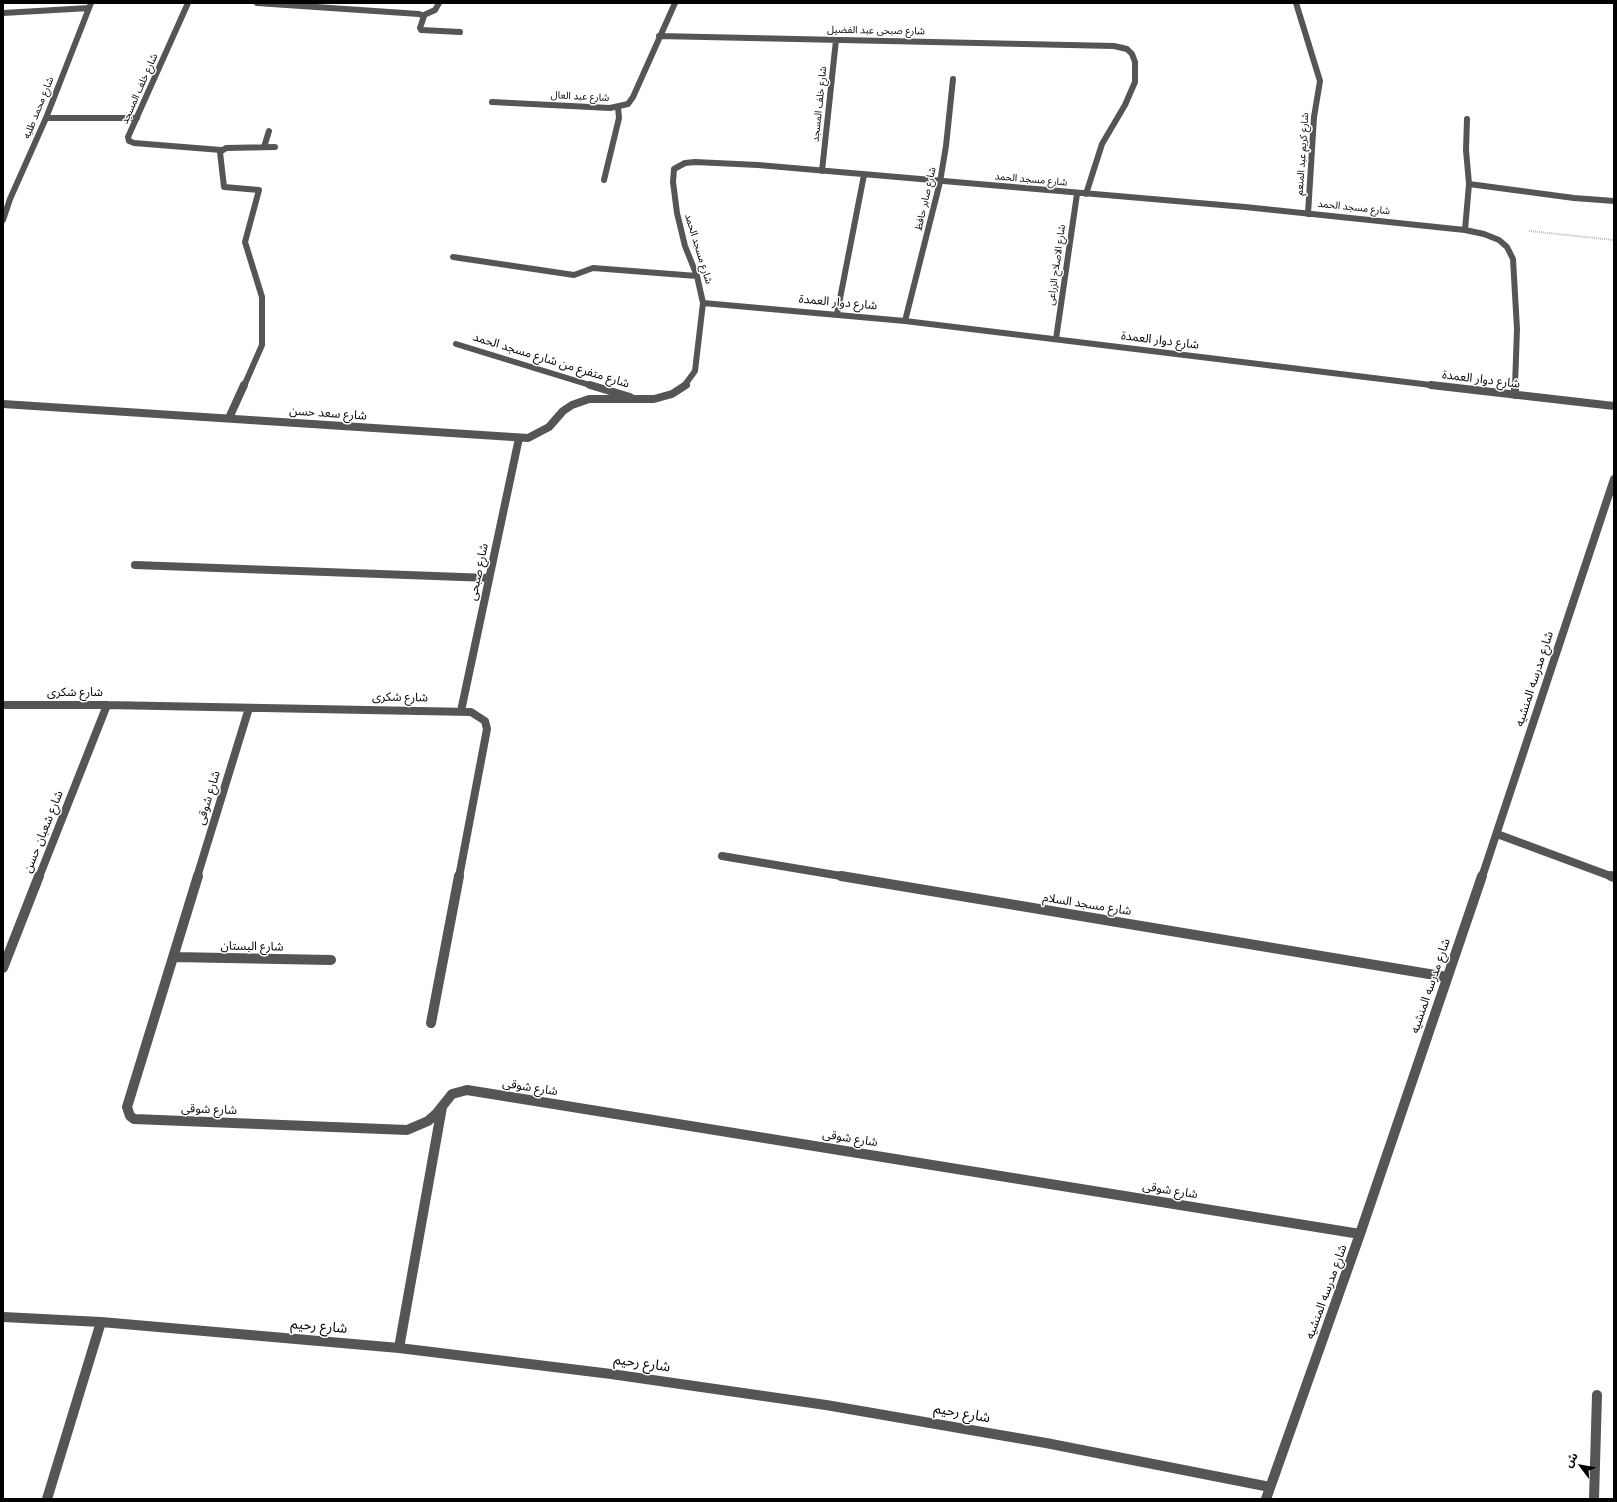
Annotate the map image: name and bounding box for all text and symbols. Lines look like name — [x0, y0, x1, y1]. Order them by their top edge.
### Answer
street label: شارع صبحى عبد الفضيل — [827, 24, 925, 38]
street label: شارع خلف المسجد — [119, 52, 161, 126]
street label: شارع خلف المسجد — [810, 66, 830, 142]
street label: شارع محمد طلبه — [21, 75, 57, 141]
street label: شارع عبد العال — [550, 89, 610, 105]
street label: شارع كريم عبد المنعم — [1294, 112, 1312, 196]
street label: شارع صابر حافظ — [913, 166, 939, 232]
street label: شارع مسجد الحمد — [994, 171, 1068, 189]
street label: شارع مسجد الحمد — [1317, 198, 1391, 218]
street label: شارع مسجد الحمد — [682, 212, 714, 286]
street label: شارع الاصلاح الزراعى — [1045, 224, 1069, 306]
street label: شارع دوار العمدة — [798, 292, 878, 314]
street label: شارع دوار العمدة — [1120, 329, 1200, 353]
street label: شارع متفرع من شارع مسجد الحمد — [471, 330, 631, 392]
street label: شارع دوار العمدة — [1441, 368, 1521, 392]
street label: شارع سعد حسن — [289, 404, 367, 424]
street label: شارع صبحى — [466, 542, 492, 602]
street label: شارع مدرسه المنشيه — [1513, 630, 1557, 728]
street label: شارع شكرى — [47, 686, 103, 700]
street label: شارع شكرى — [372, 690, 428, 706]
street label: شارع شوقى — [194, 769, 224, 827]
street label: شارع شعبان حسن — [21, 789, 67, 875]
street label: شارع مسجد السلام — [1042, 891, 1132, 919]
street label: شارع مدرسه المنشيه — [1408, 937, 1454, 1035]
street label: شارع البستان — [220, 939, 284, 955]
street label: شارع شوقى — [501, 1077, 559, 1099]
street label: شارع شوقى — [181, 1102, 237, 1118]
street label: شارع شوقى — [821, 1128, 879, 1150]
street label: شارع شوقى — [1141, 1180, 1199, 1202]
street label: شارع مدرسه المنشيه — [1303, 1243, 1351, 1341]
street label: شارع رحيم — [290, 1316, 348, 1338]
street label: شارع رحيم — [613, 1352, 671, 1376]
street label: شارع رحيم — [933, 1401, 991, 1427]
north arrow — [1561, 1446, 1601, 1486]
text: ش — [1560, 1449, 1582, 1470]

